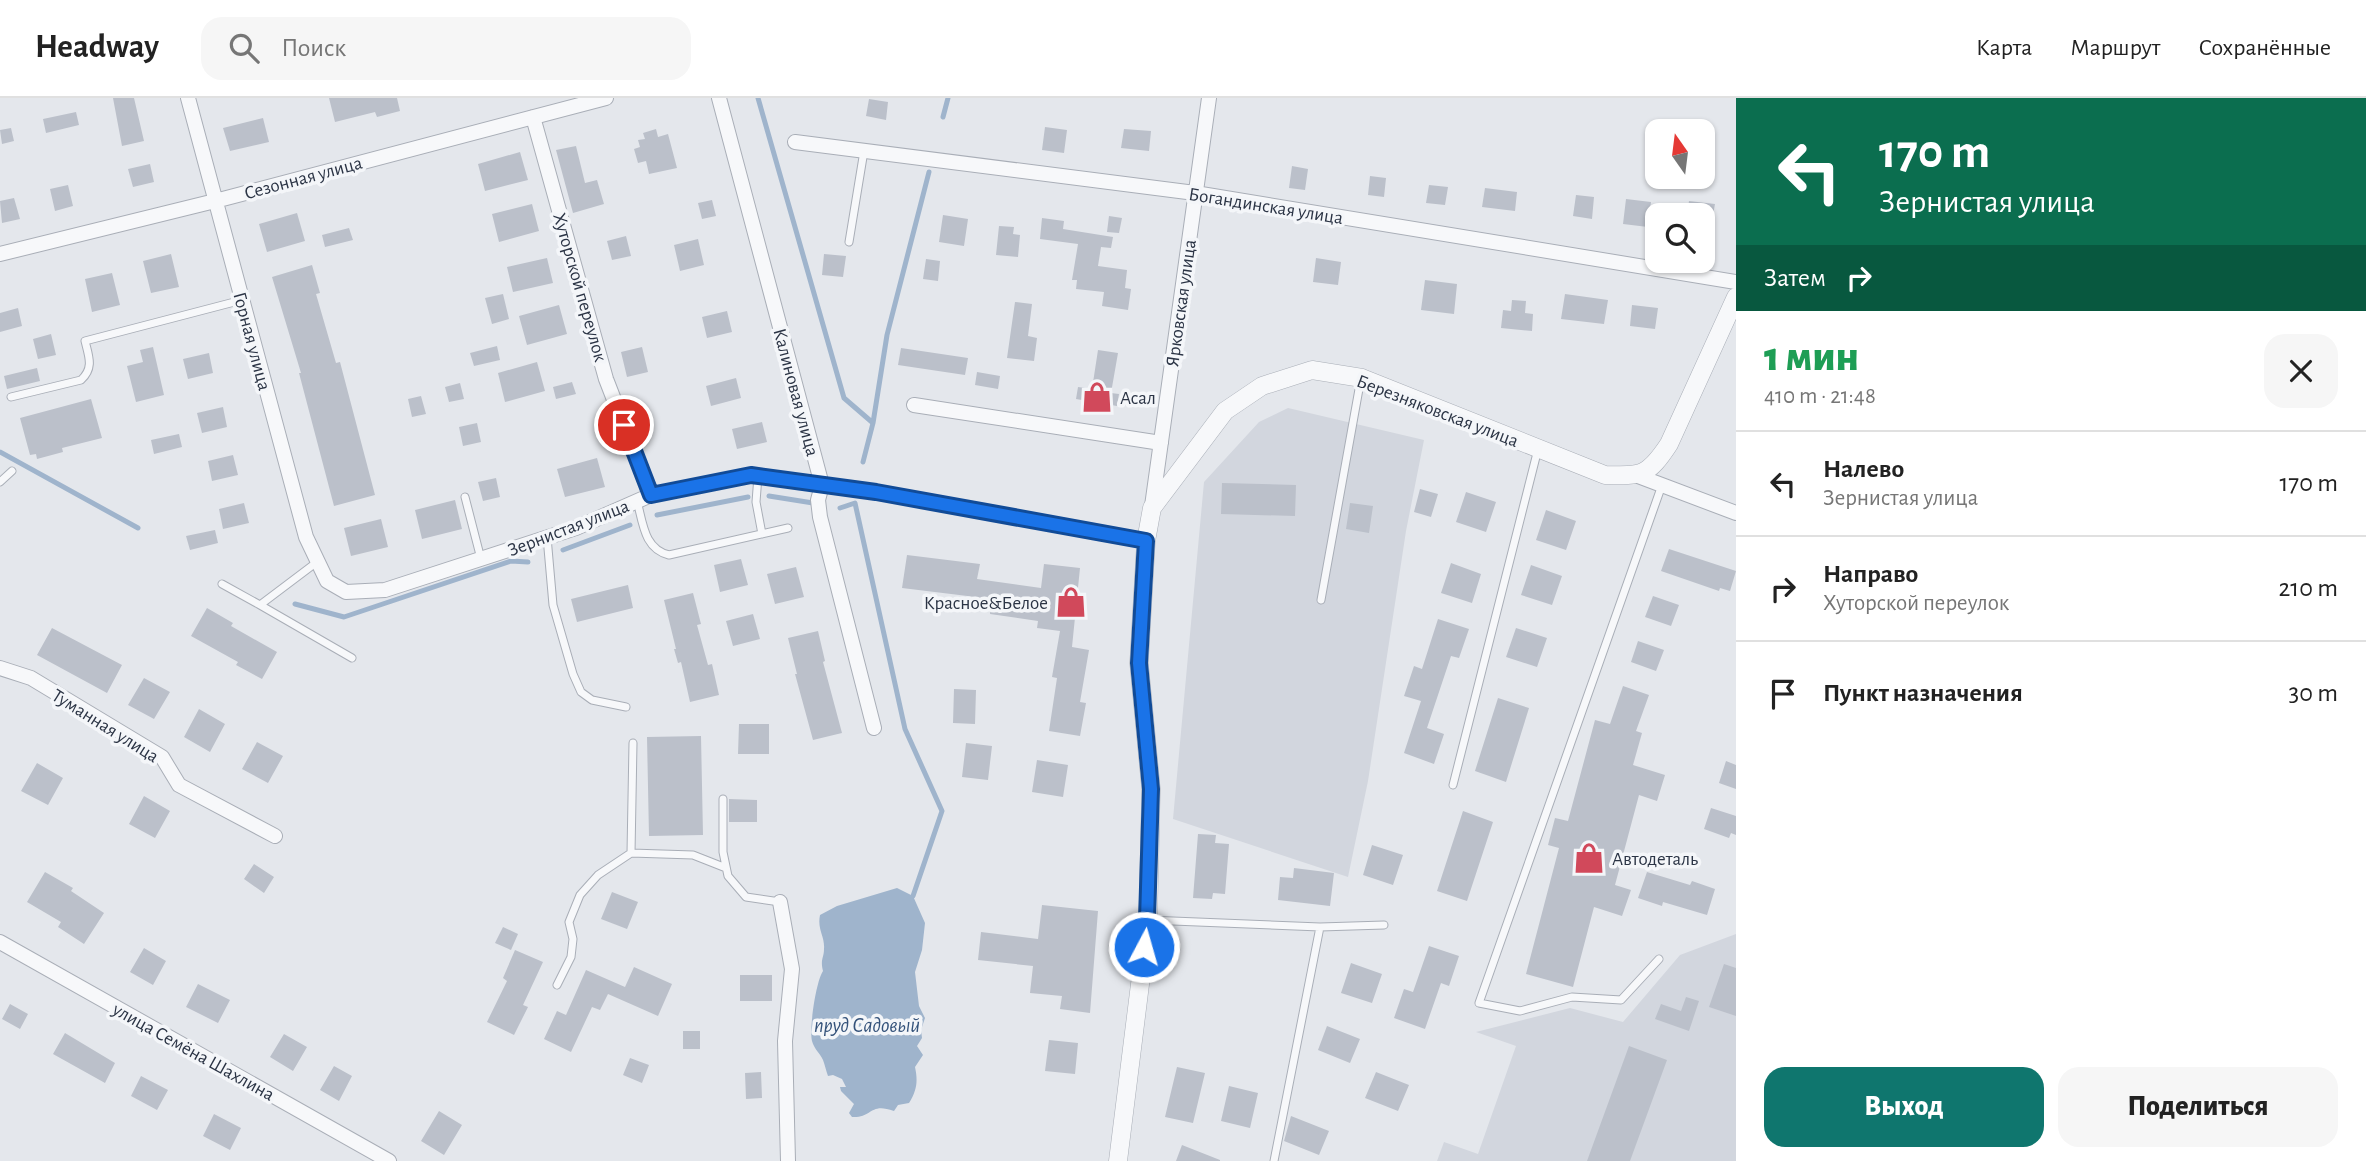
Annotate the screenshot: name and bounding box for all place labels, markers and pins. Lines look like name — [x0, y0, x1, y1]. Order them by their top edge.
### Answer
shop icon: Асал — [1080, 380, 1114, 414]
place label: Асал — [1120, 389, 1156, 408]
pin — [594, 395, 654, 455]
shop icon: Красное&Белое — [1054, 585, 1088, 619]
place label: Красное&Белое — [924, 594, 1048, 613]
shop icon: Автодеталь — [1572, 841, 1606, 875]
place label: Автодеталь — [1612, 850, 1698, 869]

